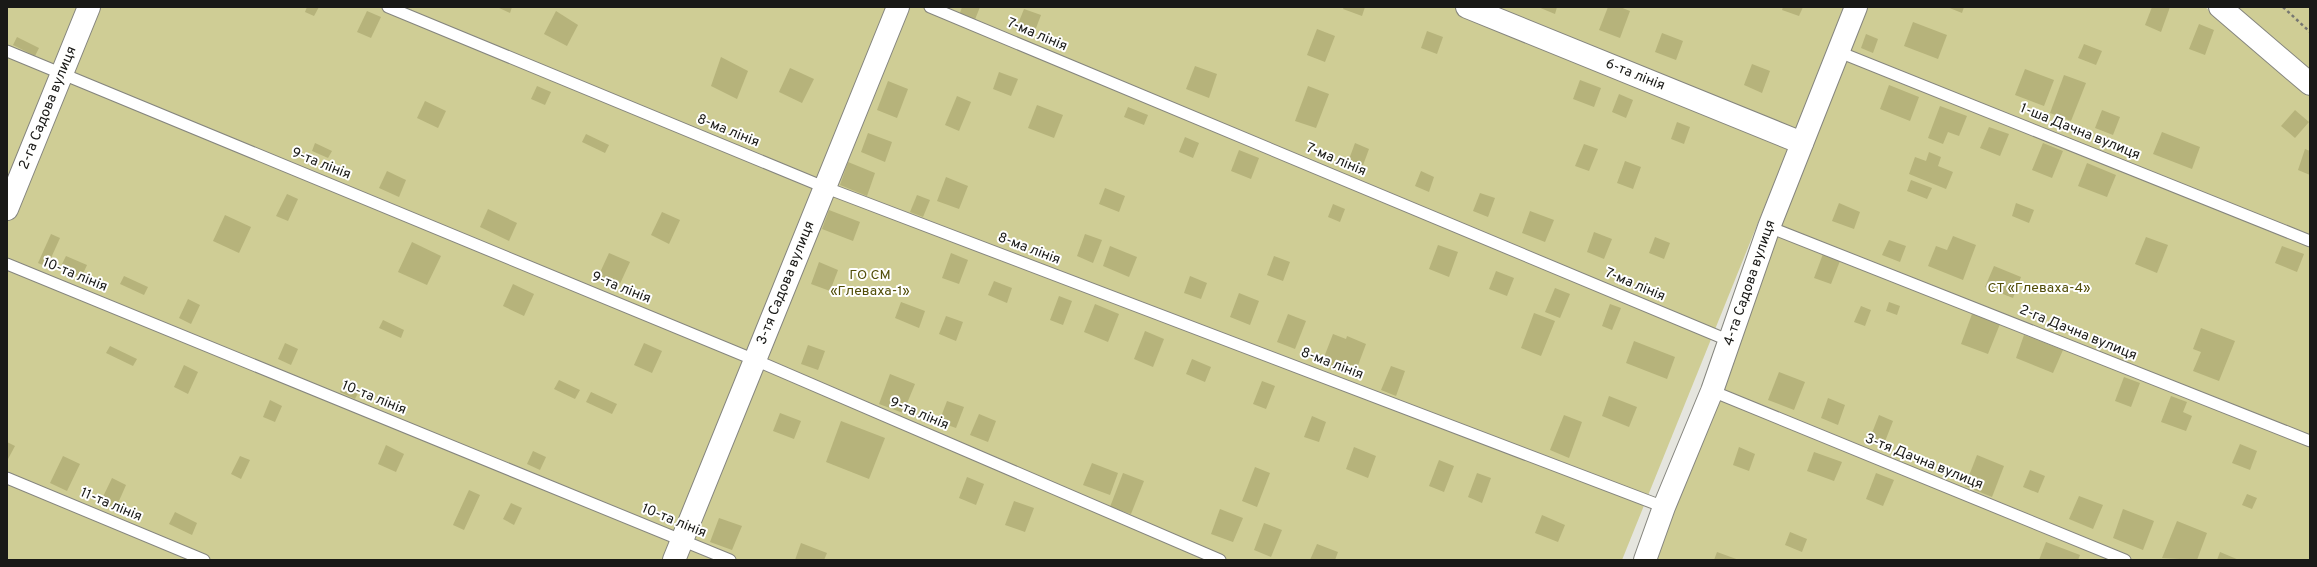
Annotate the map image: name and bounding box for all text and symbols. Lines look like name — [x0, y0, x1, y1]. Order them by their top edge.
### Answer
street label: 7-ма лінія — [1004, 15, 1070, 55]
street label: 2-га Садова вулиця — [16, 44, 80, 172]
street label: 6-та лінія — [1603, 55, 1667, 95]
street label: 1-ша Дачна вулиця — [2017, 100, 2143, 164]
street label: 8-ма лінія — [694, 111, 762, 151]
street label: 7-ма лінія — [1303, 140, 1369, 180]
street label: 9-та лінія — [289, 144, 353, 184]
street label: 4-та Садова вулиця — [1720, 218, 1780, 348]
street label: 3-тя Садова вулиця — [753, 219, 819, 347]
street label: 8-ма лінія — [995, 229, 1063, 269]
street label: 10-та лінія — [40, 254, 110, 296]
street label: 7-ма лінія — [1602, 265, 1668, 305]
park label: ГО СМ «Глеваха-1» — [830, 267, 910, 300]
street label: 9-та лінія — [589, 268, 653, 308]
park label: СТ «Глеваха-4» — [1988, 280, 2090, 297]
street label: 2-га Дачна вулиця — [2017, 302, 2139, 364]
street label: 8-ма лінія — [1298, 344, 1366, 384]
street label: 10-та лінія — [339, 377, 409, 419]
street label: 9-та лінія — [887, 394, 951, 434]
street label: 3-тя Дачна вулиця — [1862, 430, 1986, 494]
street label: 11-та лінія — [78, 484, 144, 526]
street label: 10-та лінія — [639, 500, 709, 542]

